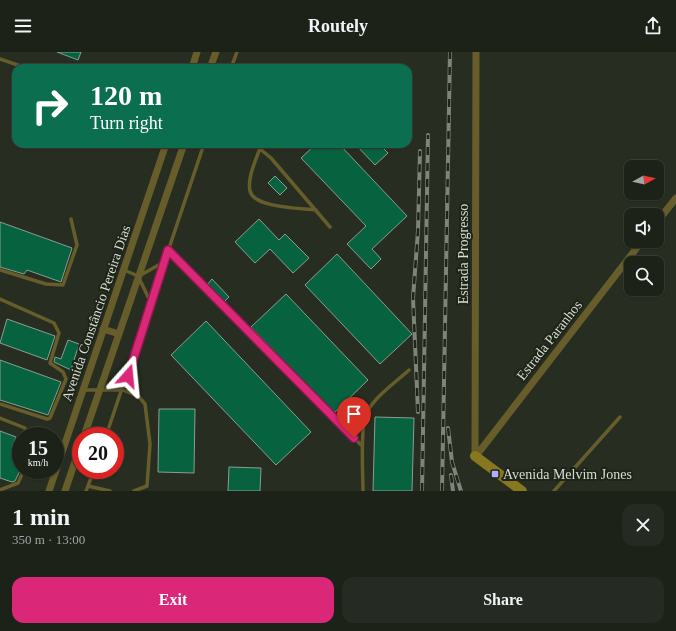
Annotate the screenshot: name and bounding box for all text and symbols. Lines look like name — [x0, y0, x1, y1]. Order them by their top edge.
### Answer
icon: menu — [12, 15, 34, 37]
icon: share — [642, 15, 664, 37]
text: Routely — [308, 16, 368, 36]
icon: right — [24, 80, 76, 132]
text: 120 m — [90, 80, 162, 111]
text: Turn right — [90, 113, 163, 133]
north arrow — [624, 160, 664, 200]
map controls — [624, 160, 664, 296]
street label: Estrada Progresso — [456, 204, 471, 304]
button: sound — [624, 208, 664, 248]
street label: Avenida Constâncio Pereira Dias — [59, 223, 134, 403]
button: search — [624, 256, 664, 296]
street label: Estrada Paranhos — [514, 298, 585, 383]
position arrow — [107, 355, 149, 397]
pin — [337, 397, 371, 438]
icon: arrive — [343, 403, 365, 425]
speed limit sign: 20 — [72, 427, 124, 479]
text: 15 — [28, 437, 48, 459]
text: km/h — [28, 457, 48, 468]
place label: Avenida Melvim Jones — [503, 467, 632, 482]
marker: Avenida Melvim Jones — [490, 469, 500, 479]
text: 1 min — [12, 504, 70, 530]
button: close — [622, 504, 664, 546]
text: 350 m · 13:00 — [12, 532, 85, 547]
button: Exit — [12, 577, 334, 623]
button: Share — [342, 577, 664, 623]

